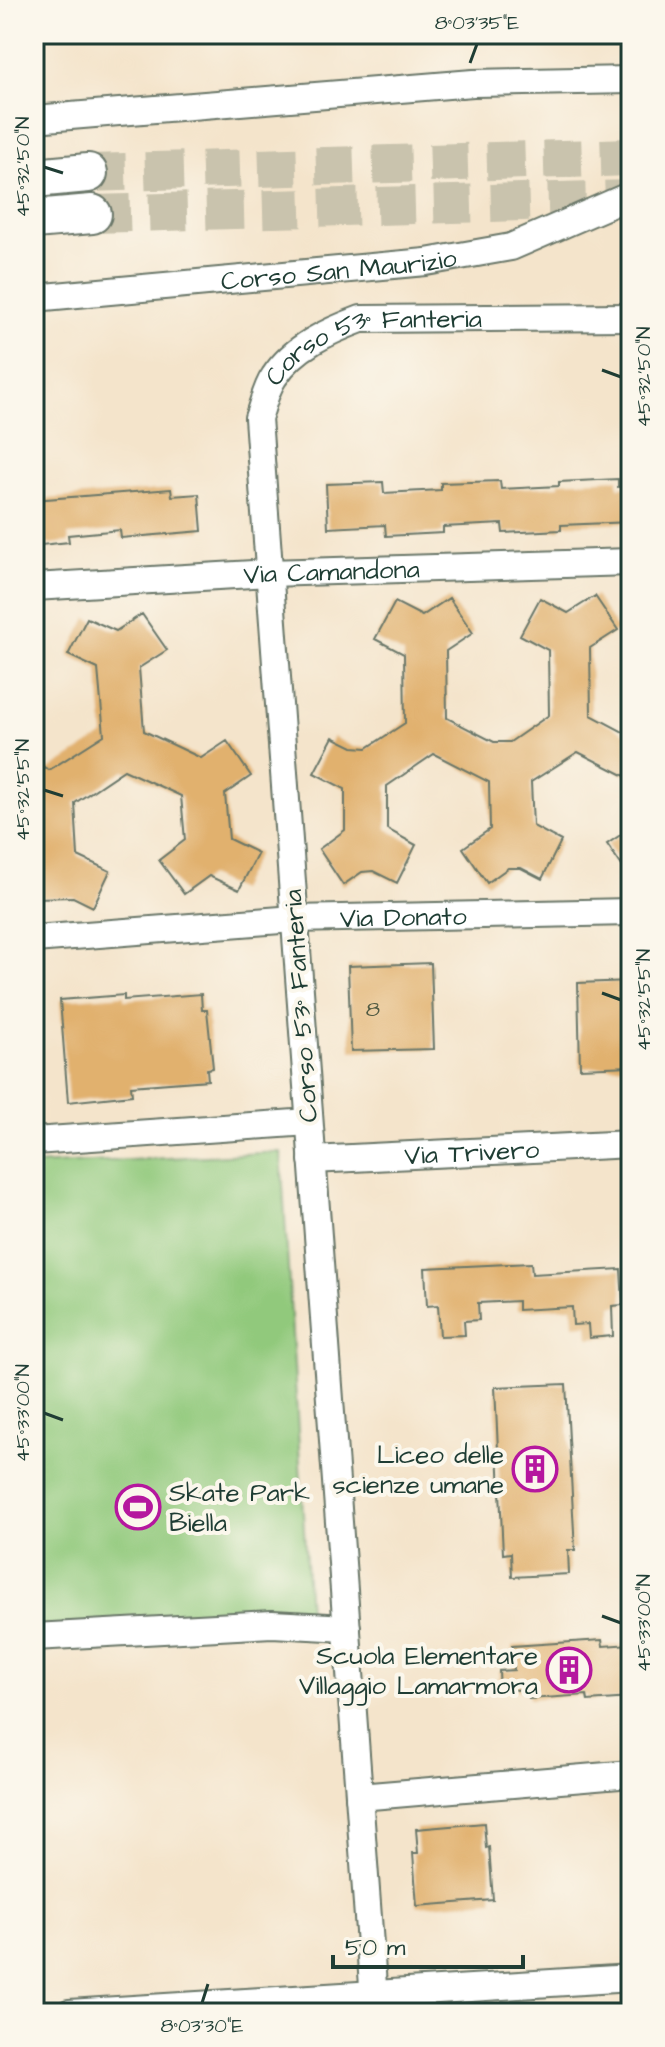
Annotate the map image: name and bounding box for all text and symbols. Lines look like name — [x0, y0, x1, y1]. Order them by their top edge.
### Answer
text: 8°03'35"E — [435, 9, 519, 37]
text: 45°32'50"N — [9, 116, 37, 218]
street label: Corso San Maurizio — [219, 240, 460, 300]
street label: Corso 53° Fanteria — [256, 301, 482, 393]
text: 45°32'50"N — [630, 326, 658, 428]
street label: Via Camandona — [242, 551, 420, 593]
text: 45°32'55"N — [9, 739, 37, 841]
street label: Corso 53° Fanteria — [275, 888, 327, 1124]
street label: Via Donato — [339, 898, 467, 937]
text: 45°32'55"N — [630, 949, 658, 1051]
house number: 8 — [366, 994, 380, 1025]
street label: Via Trivero — [404, 1132, 541, 1174]
text: 45°33'00"N — [9, 1364, 37, 1462]
place label: Liceo delle scienze umane — [332, 1437, 504, 1503]
building icon: Liceo delle scienze umane — [511, 1445, 559, 1493]
place label: Skate Park Biella — [169, 1475, 310, 1541]
sports icon: Skate Park Biella — [114, 1483, 162, 1531]
text: 45°33'00"N — [630, 1574, 658, 1672]
place label: Scuola Elementare Villaggio Lamarmora — [299, 1638, 538, 1706]
building icon: Scuola Elementare Villaggio Lamarmora — [545, 1646, 593, 1694]
scale bar — [333, 1919, 523, 1969]
text: 50 m — [345, 1931, 406, 1965]
text: 8°03'30"E — [161, 2012, 244, 2040]

